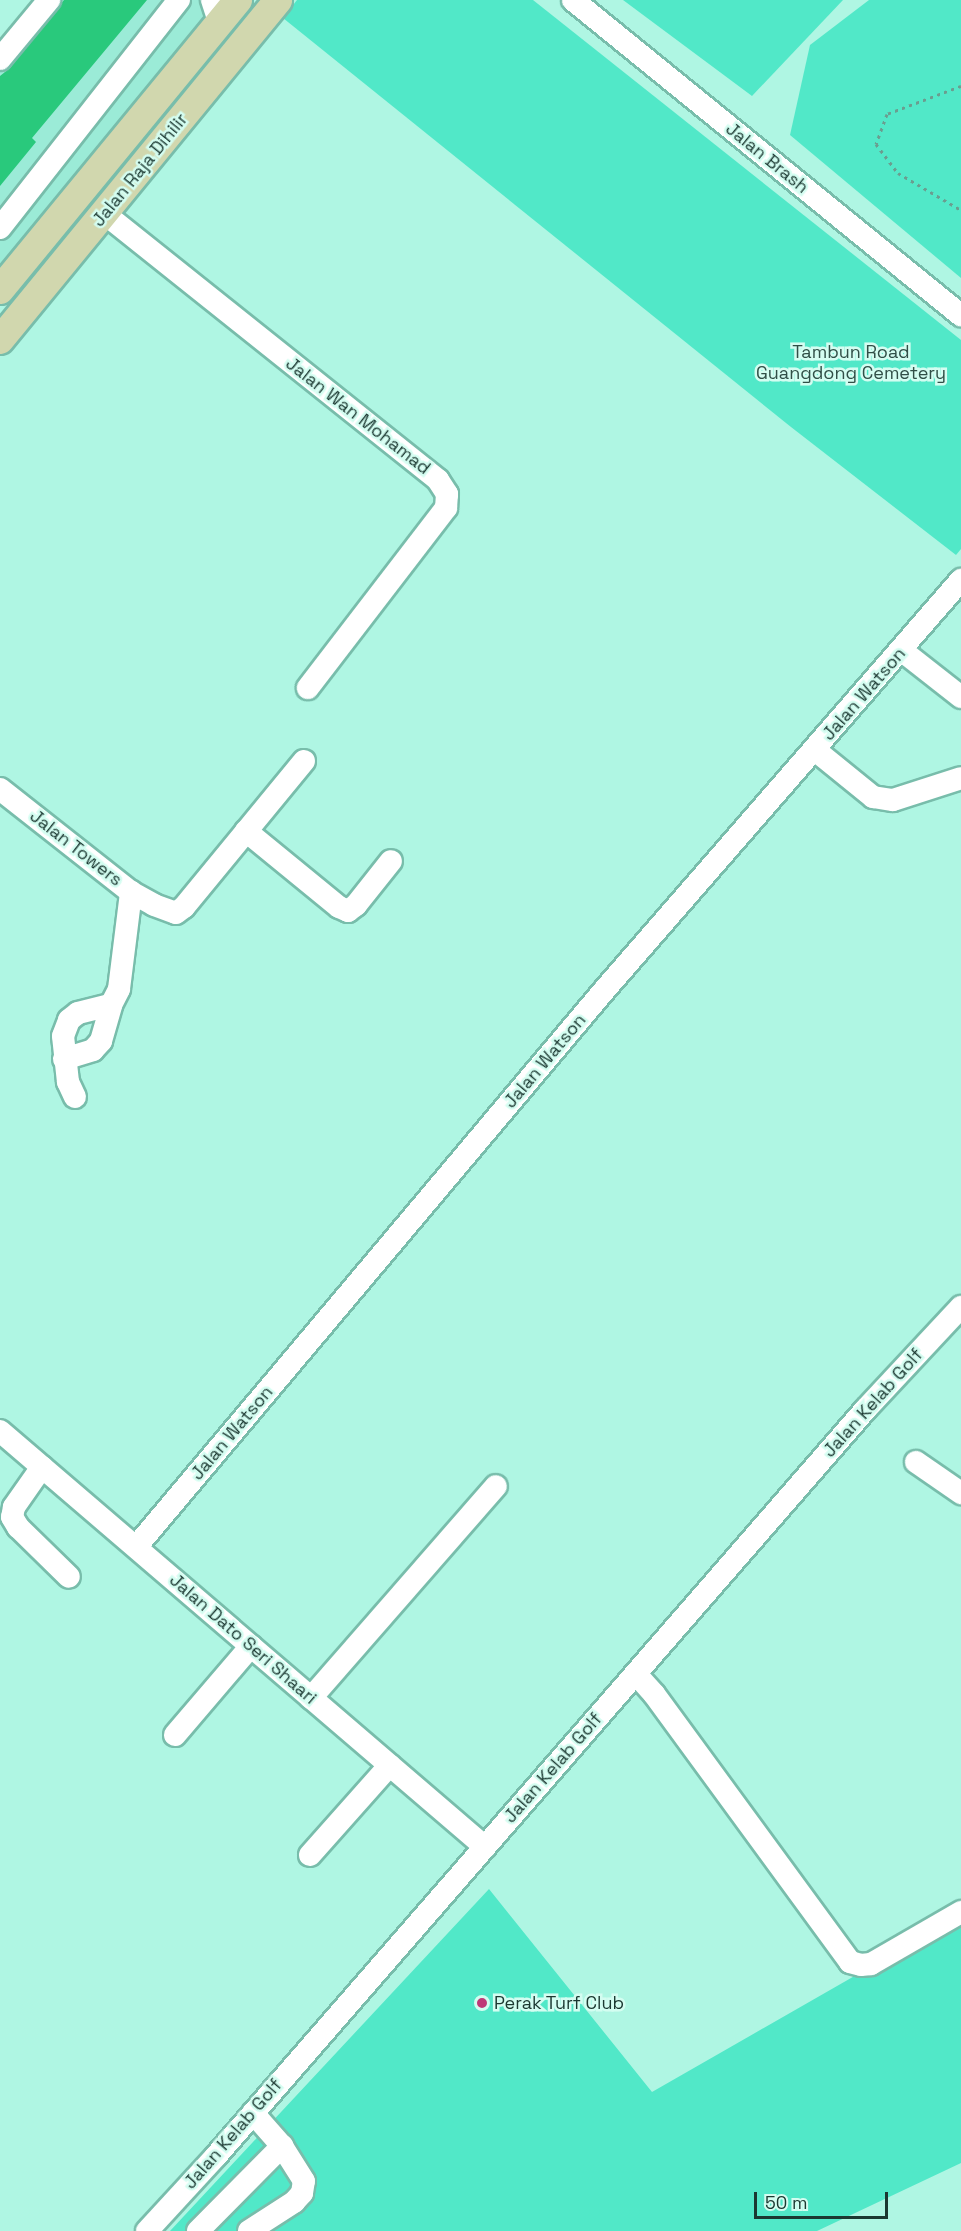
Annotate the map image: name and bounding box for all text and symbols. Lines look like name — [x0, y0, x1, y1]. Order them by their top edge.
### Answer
street label: Jalan Raja Dihilir — [88, 109, 192, 231]
street label: Jalan Brash — [721, 118, 813, 198]
park label: Tambun Road Guangdong Cemetery — [756, 342, 946, 385]
street label: Jalan Wan Mohamad — [281, 353, 435, 479]
street label: Jalan Watson — [818, 643, 910, 745]
street label: Jalan Towers — [25, 805, 127, 891]
street label: Jalan Watson — [499, 1010, 591, 1112]
street label: Jalan Kelab Golf — [819, 1344, 927, 1462]
street label: Jalan Watson — [186, 1382, 278, 1484]
street label: Jalan Dato Seri Shaari — [165, 1569, 321, 1709]
street label: Jalan Kelab Golf — [499, 1709, 607, 1827]
place label: Perak Turf Club — [494, 1992, 624, 2014]
marker: Perak Turf Club — [475, 1996, 489, 2010]
street label: Jalan Kelab Golf — [179, 2075, 287, 2193]
scale bar — [757, 2180, 890, 2218]
text: 50 m — [765, 2191, 807, 2214]

